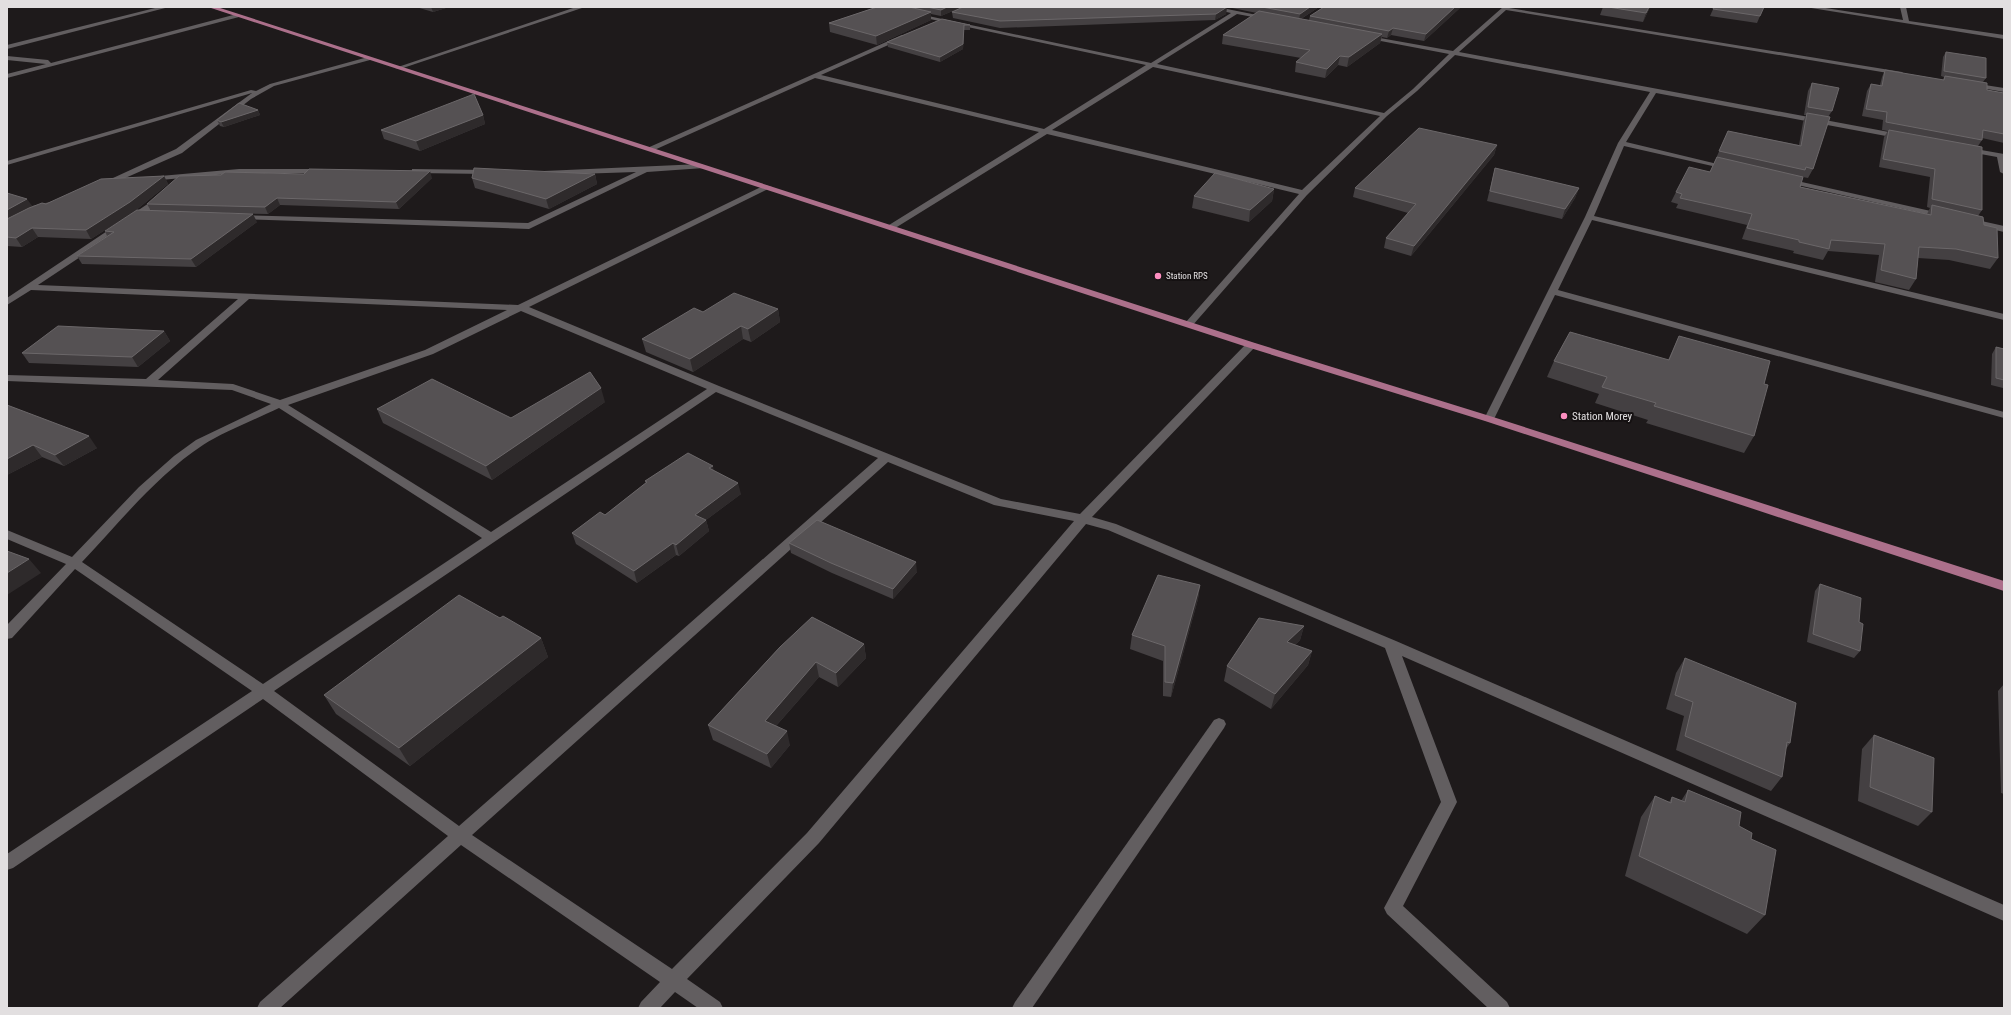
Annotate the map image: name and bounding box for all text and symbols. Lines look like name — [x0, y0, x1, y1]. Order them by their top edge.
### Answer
marker: Station RPS — [1153, 271, 1163, 281]
place label: Station RPS — [1166, 271, 1208, 281]
place label: Station Morey — [1572, 410, 1633, 423]
marker: Station Morey — [1559, 411, 1569, 421]

